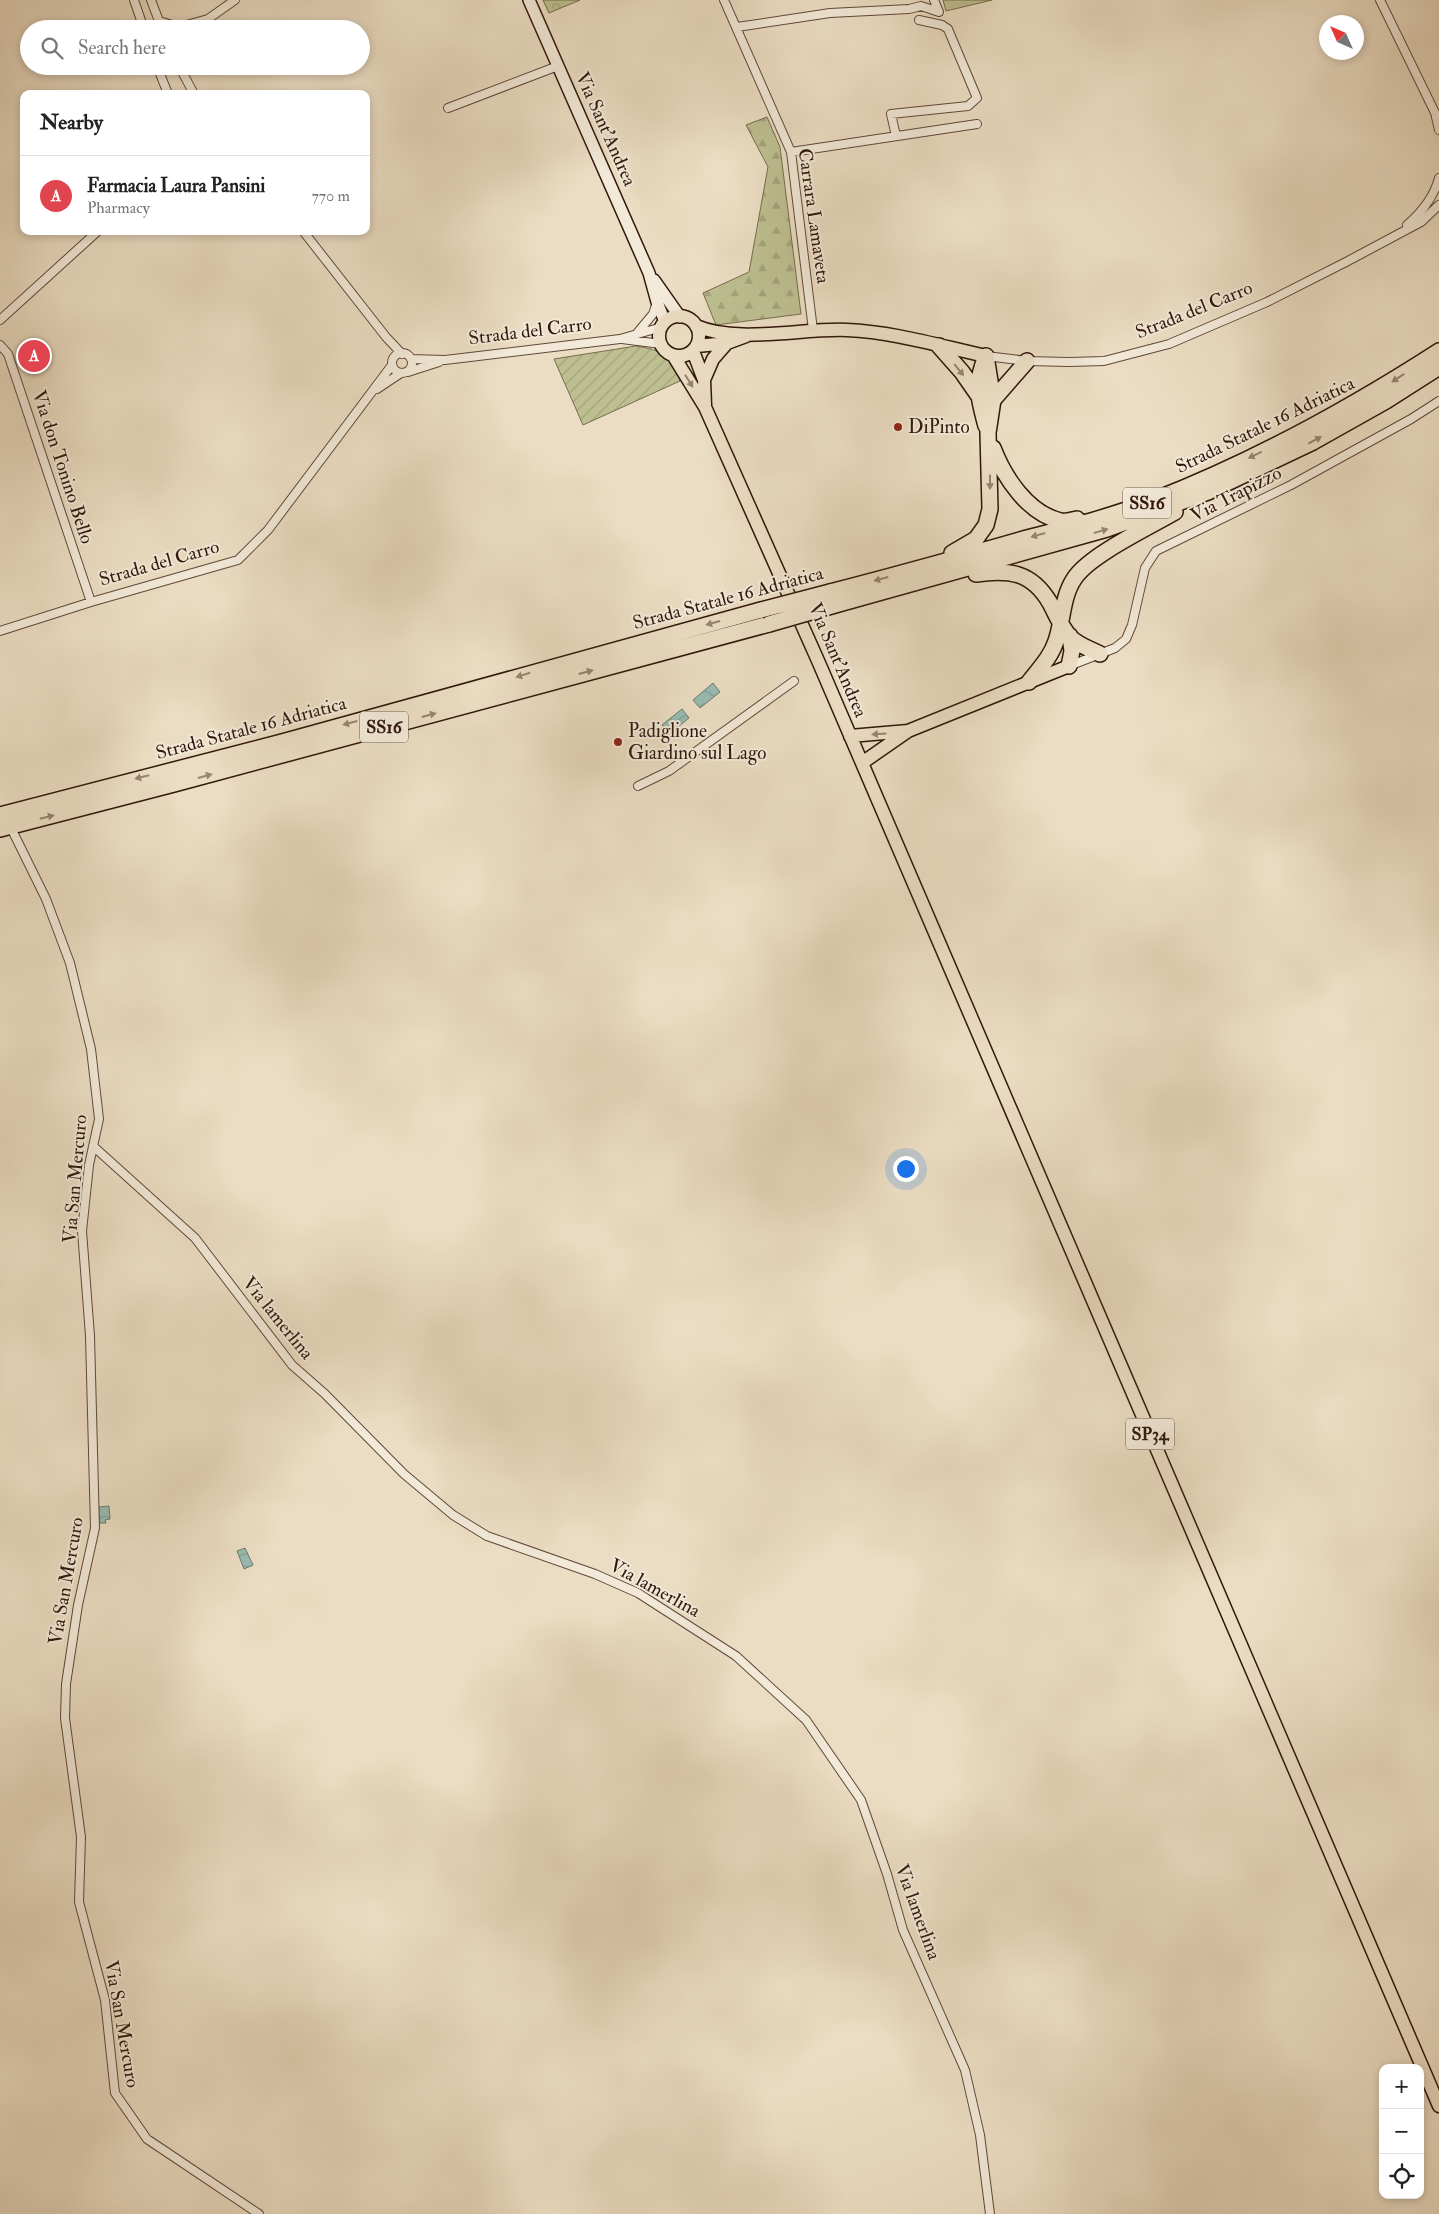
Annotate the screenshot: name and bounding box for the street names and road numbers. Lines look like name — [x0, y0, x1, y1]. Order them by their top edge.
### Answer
street label: Via Sant'Andrea — [570, 68, 642, 190]
street label: Carrara Lamaveta — [793, 147, 835, 285]
street label: Strada del Carro — [1132, 276, 1256, 344]
street label: Strada del Carro — [467, 312, 593, 350]
street label: Strada Statale 16 Adriatica — [1172, 371, 1359, 479]
street label: Via don Tonino Bello — [27, 387, 99, 547]
street label: Via Trapizzo — [1186, 461, 1286, 528]
road number: SS16 — [1123, 488, 1171, 518]
street label: Strada del Carro — [96, 534, 222, 592]
street label: Strada Statale 16 Adriatica — [630, 561, 826, 635]
street label: Via Sant'Andrea — [803, 599, 873, 721]
street label: Strada Statale 16 Adriatica — [153, 691, 349, 765]
road number: SS16 — [360, 712, 408, 742]
street label: Via San Mercuro — [57, 1114, 93, 1244]
street label: Via lamerlina — [237, 1272, 319, 1365]
road number: SP34 — [1126, 1418, 1174, 1450]
street label: Via San Mercuro — [43, 1515, 89, 1647]
street label: Via lamerlina — [605, 1553, 705, 1623]
street label: Via lamerlina — [890, 1861, 946, 1963]
street label: Via San Mercuro — [99, 1958, 145, 2090]

